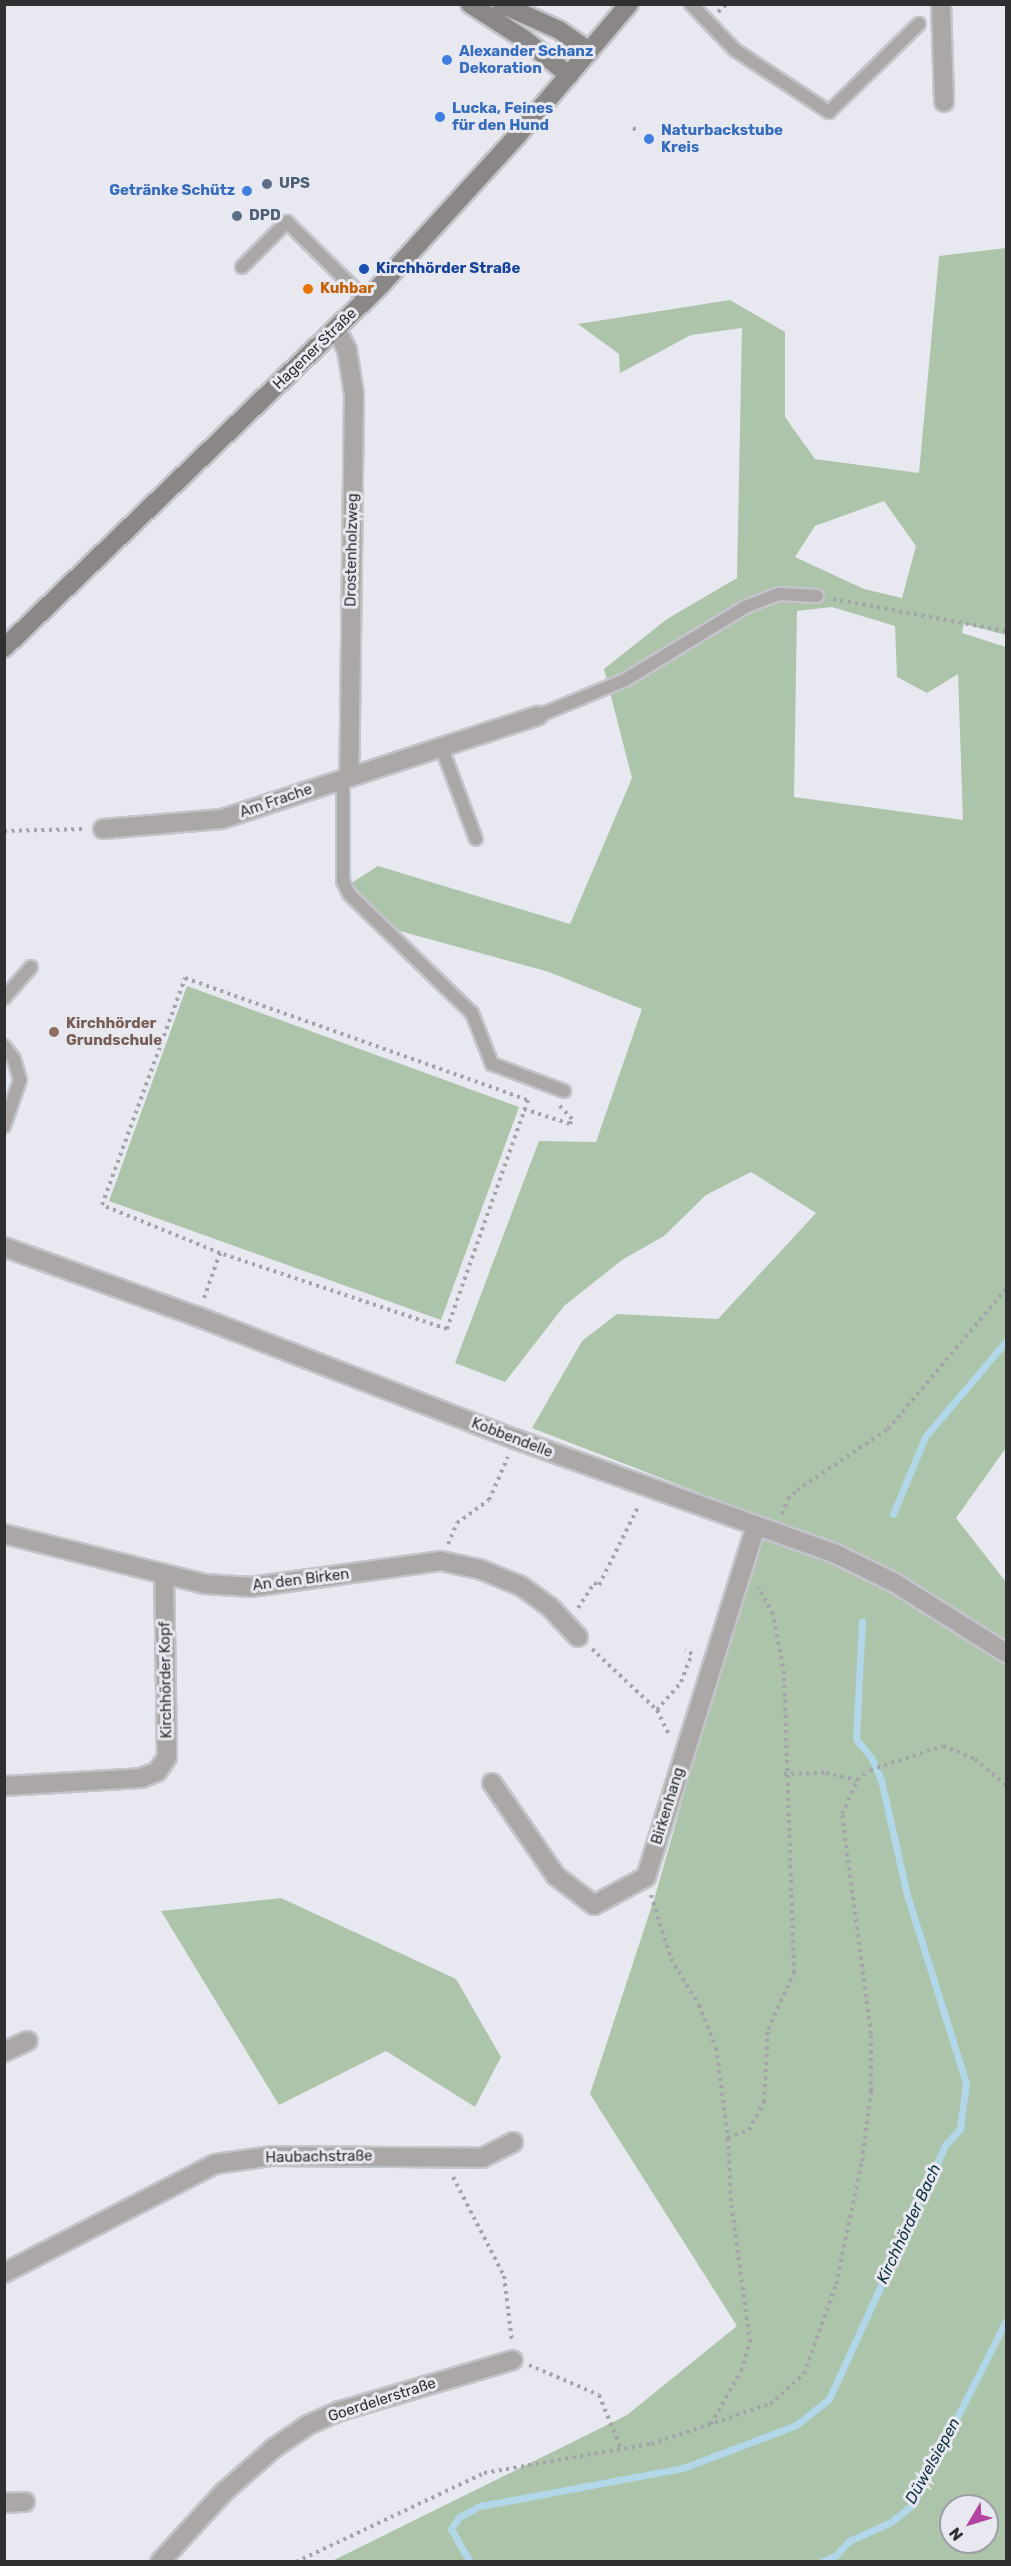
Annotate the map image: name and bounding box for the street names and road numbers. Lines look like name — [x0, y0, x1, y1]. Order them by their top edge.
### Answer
street label: Hagener Straße — [269, 304, 361, 394]
street label: Drostenholzweg — [342, 493, 362, 607]
street label: Am Frache — [237, 780, 315, 822]
street label: Kobbendelle — [469, 1414, 555, 1462]
street label: An den Birken — [252, 1565, 350, 1595]
street label: Kirchhörder Kopf — [156, 1621, 176, 1739]
street label: Birkenhang — [648, 1765, 688, 1847]
street label: Haubachstraße — [265, 2147, 373, 2167]
street label: Goerdelerstraße — [326, 2374, 438, 2426]

